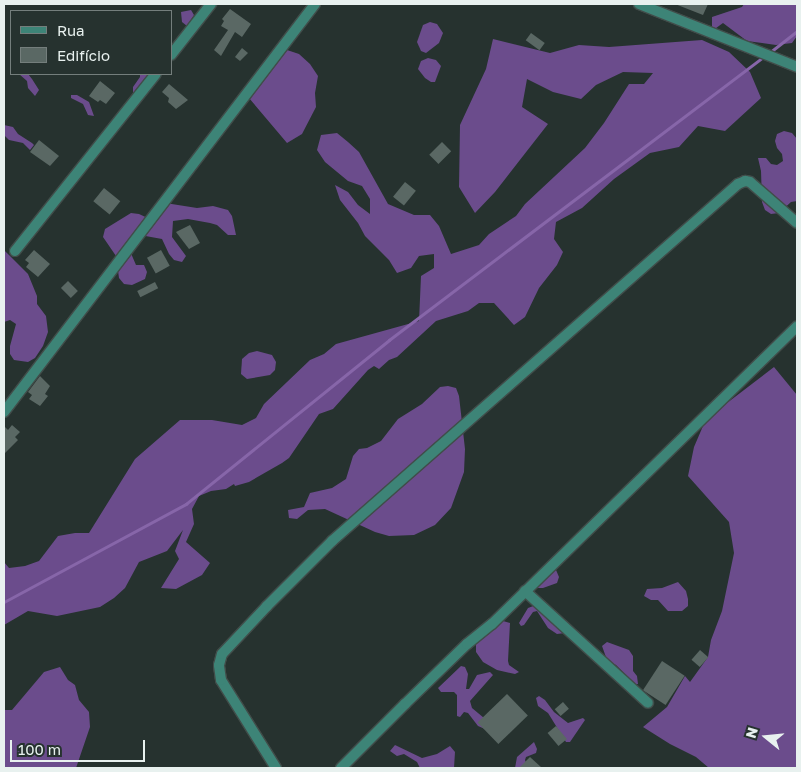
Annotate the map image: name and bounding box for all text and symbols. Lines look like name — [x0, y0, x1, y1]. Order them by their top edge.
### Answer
legend — [10, 10, 172, 75]
text: Rua — [57, 21, 84, 39]
text: Edifício — [57, 46, 110, 64]
north arrow — [741, 712, 791, 762]
text: N — [741, 725, 761, 740]
scale bar — [12, 730, 148, 762]
text: 100 m — [18, 740, 61, 758]

